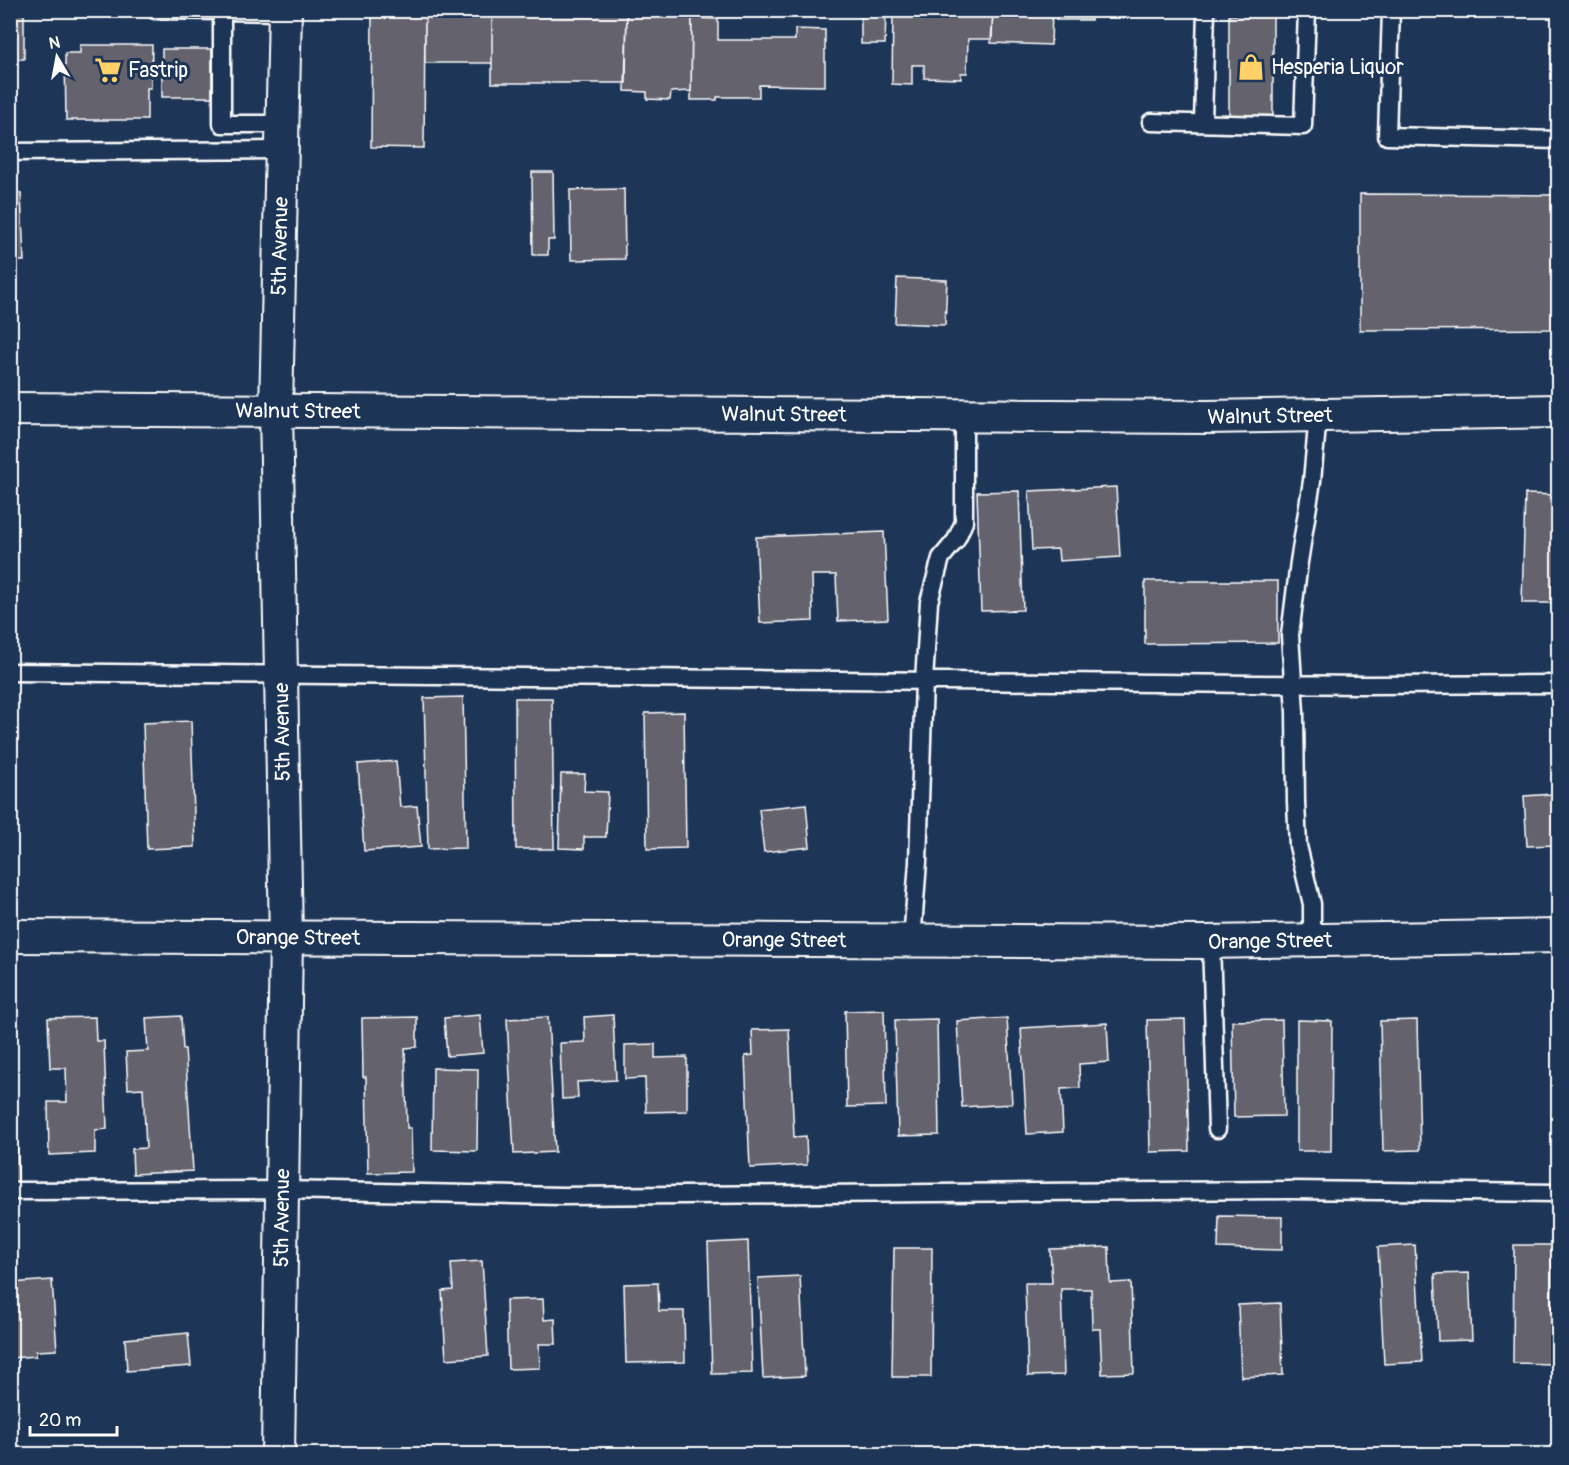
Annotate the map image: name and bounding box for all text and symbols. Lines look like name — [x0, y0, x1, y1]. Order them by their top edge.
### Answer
north arrow — [27, 27, 87, 87]
text: N — [48, 32, 62, 54]
shop icon: Hesperia Liquor — [1236, 52, 1266, 82]
place label: Hesperia Liquor — [1271, 54, 1404, 81]
supermarket icon: Fastrip — [93, 55, 123, 85]
place label: Fastrip — [128, 57, 188, 84]
street label: 5th Avenue — [266, 196, 295, 296]
street label: Walnut Street — [235, 398, 361, 425]
street label: Walnut Street — [721, 401, 847, 429]
street label: Walnut Street — [1207, 402, 1333, 431]
street label: 5th Avenue — [268, 682, 297, 782]
street label: Orange Street — [236, 924, 361, 952]
street label: Orange Street — [722, 927, 847, 954]
street label: Orange Street — [1208, 927, 1333, 956]
street label: 5th Avenue — [268, 1168, 296, 1268]
scale bar — [30, 1399, 117, 1437]
text: 20 m — [39, 1409, 81, 1432]

